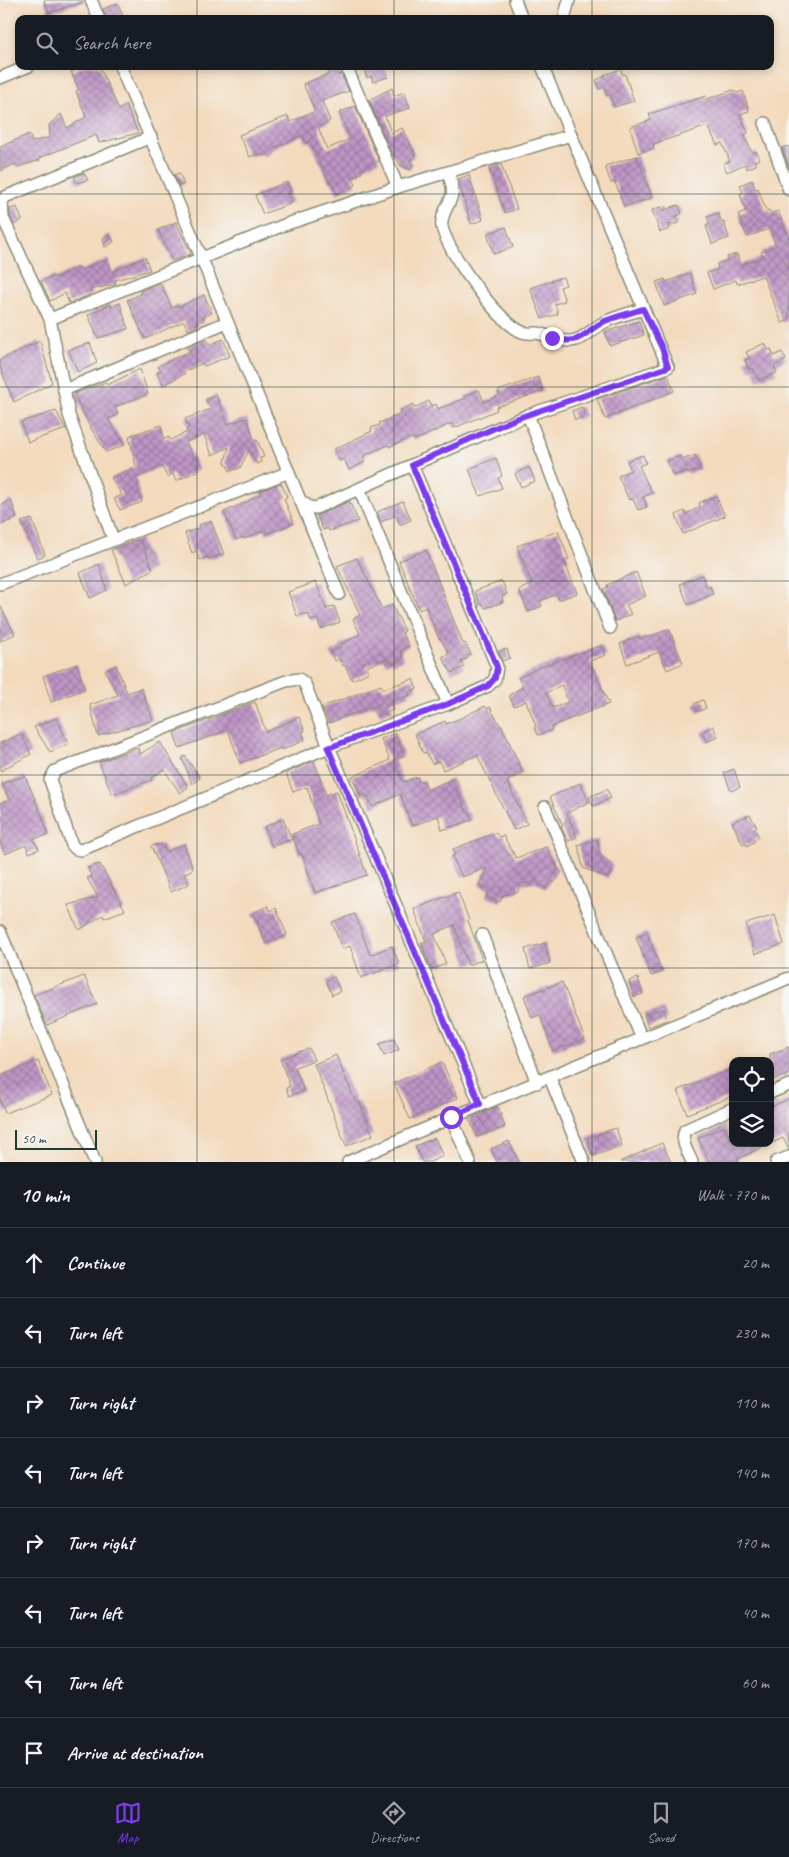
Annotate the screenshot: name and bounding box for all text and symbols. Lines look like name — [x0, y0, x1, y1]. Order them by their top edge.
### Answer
search box — [15, 15, 774, 70]
icon: search — [33, 29, 61, 57]
text: Search here — [73, 31, 150, 55]
route end — [541, 327, 564, 350]
map controls — [729, 1057, 774, 1147]
button: locate — [729, 1057, 774, 1102]
button: layers — [729, 1102, 774, 1147]
route start — [440, 1106, 463, 1129]
scale bar — [15, 1127, 98, 1150]
text: 50 m — [22, 1130, 46, 1147]
text: 10 min — [20, 1182, 70, 1208]
text: Walk · 770 m — [697, 1185, 769, 1205]
icon: ahead — [20, 1249, 48, 1277]
text: Continue — [67, 1251, 124, 1275]
text: 20 m — [742, 1253, 769, 1273]
icon: left — [20, 1319, 48, 1347]
text: Turn left — [67, 1321, 122, 1345]
text: 230 m — [735, 1323, 769, 1343]
icon: right — [20, 1389, 48, 1417]
text: Turn right — [67, 1391, 134, 1415]
text: 110 m — [735, 1393, 769, 1413]
icon: left — [20, 1459, 48, 1487]
text: Turn left — [67, 1461, 122, 1485]
text: 140 m — [735, 1463, 769, 1483]
icon: right — [20, 1529, 48, 1557]
text: Turn right — [67, 1531, 134, 1555]
text: 170 m — [735, 1533, 769, 1553]
icon: left — [20, 1599, 48, 1627]
text: Turn left — [67, 1601, 122, 1625]
text: 40 m — [742, 1603, 769, 1623]
icon: left — [20, 1669, 48, 1697]
text: Turn left — [67, 1671, 122, 1695]
text: 60 m — [742, 1673, 769, 1693]
icon: arrive — [20, 1739, 48, 1767]
text: Arrive at destination — [67, 1741, 203, 1765]
tab: Map — [114, 1799, 142, 1846]
tab: Directions — [370, 1799, 419, 1846]
tab: Saved — [647, 1799, 675, 1846]

